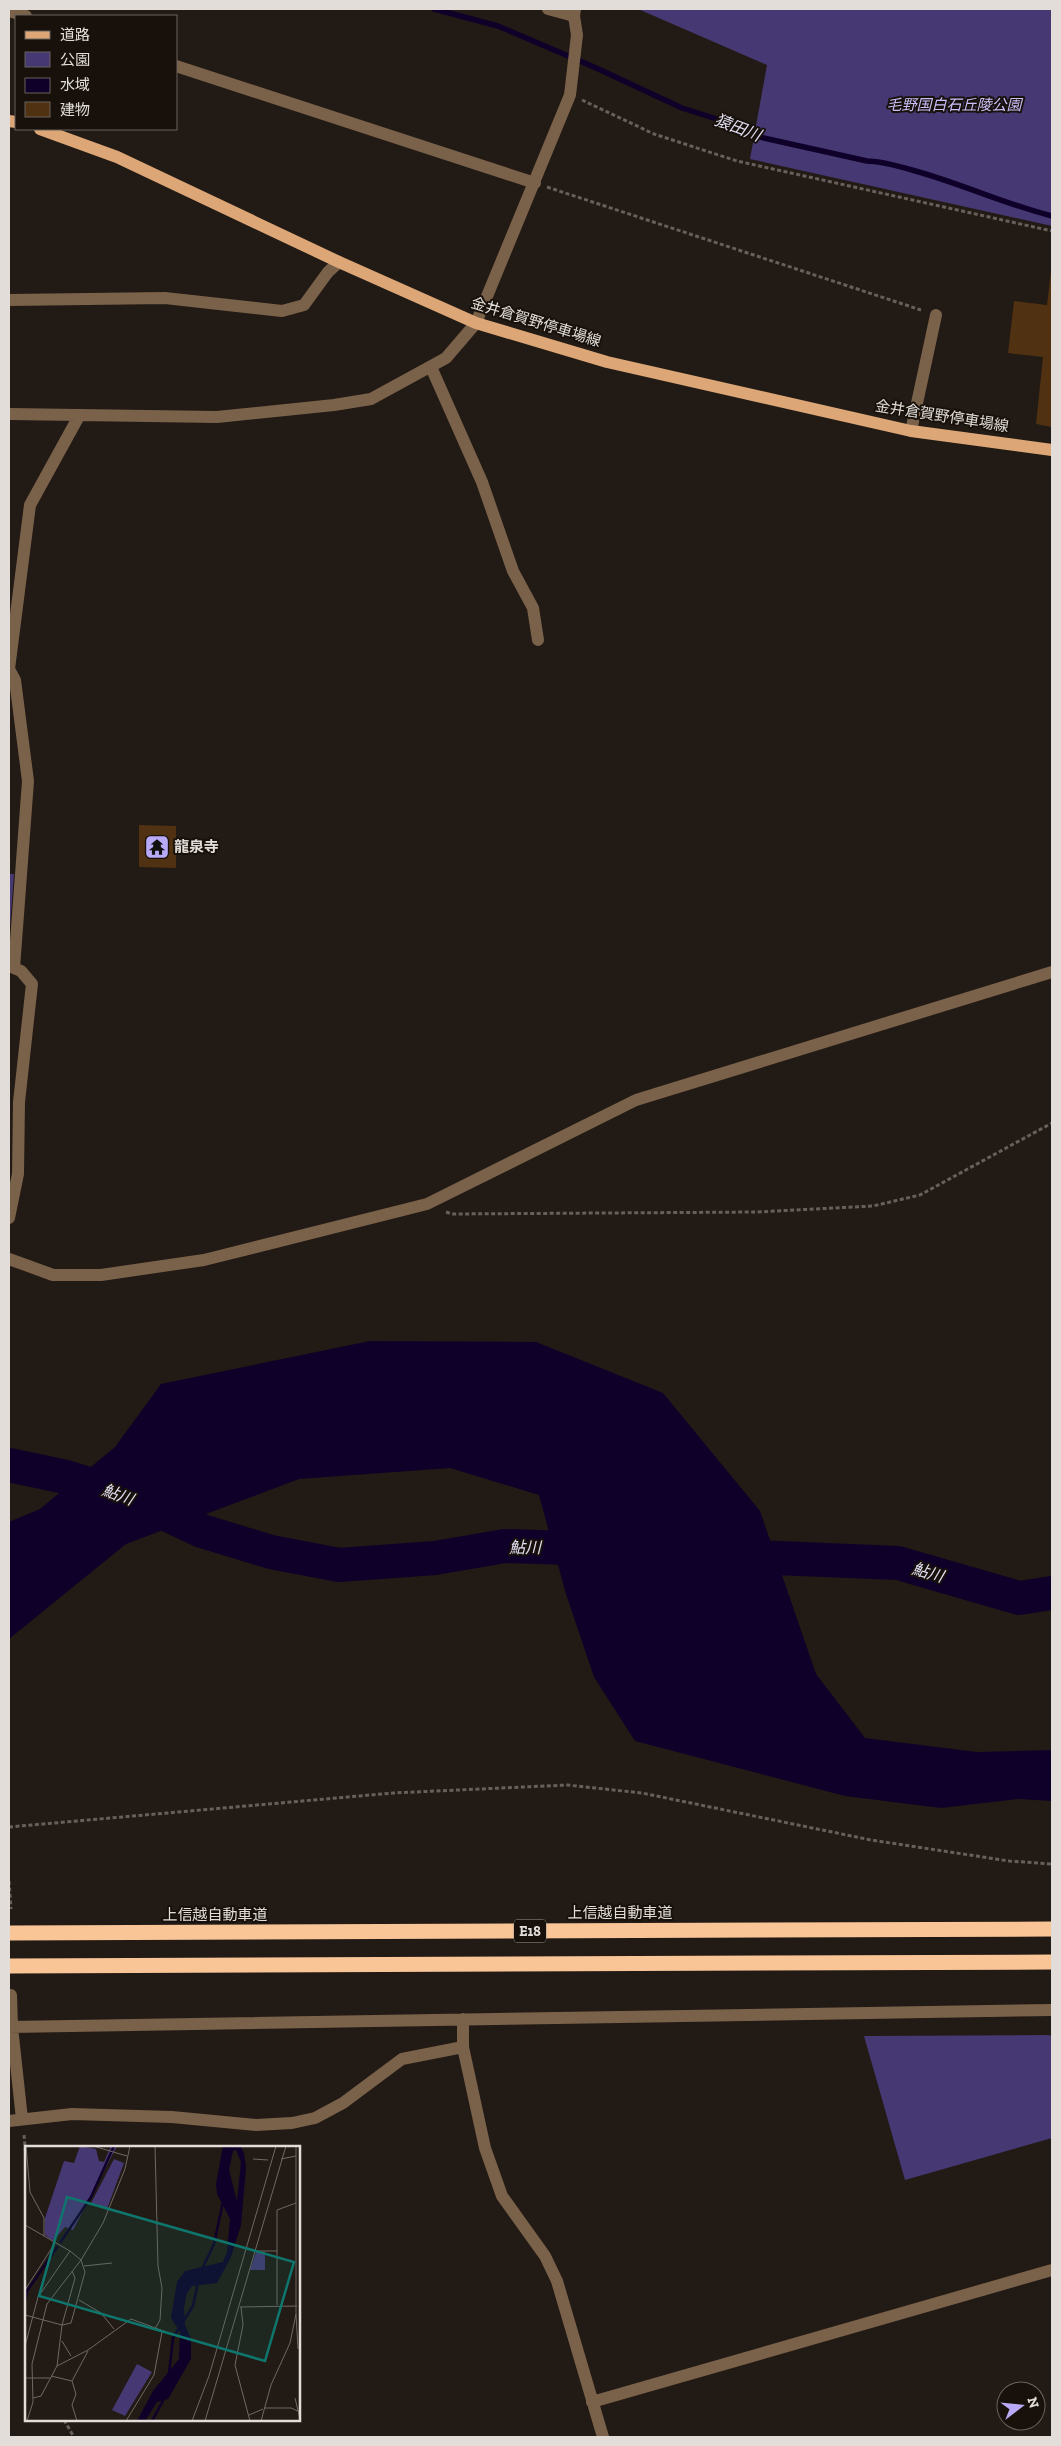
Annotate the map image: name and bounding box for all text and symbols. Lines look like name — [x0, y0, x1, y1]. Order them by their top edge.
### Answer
legend — [15, 15, 178, 130]
text: 道路 — [60, 26, 90, 44]
text: 公園 — [60, 51, 90, 69]
text: 水域 — [60, 76, 90, 94]
park label: 毛野国白石丘陵公園 — [886, 96, 1023, 114]
text: 建物 — [60, 101, 90, 119]
water label: 猿田川 — [712, 110, 765, 146]
street label: 金井倉賀野停車場線 — [469, 294, 603, 350]
street label: 金井倉賀野停車場線 — [874, 397, 1010, 435]
temple icon: 龍泉寺 — [144, 834, 170, 860]
place label: 龍泉寺 — [174, 838, 219, 856]
water label: 鮎川 — [100, 1480, 138, 1510]
water label: 鮎川 — [509, 1538, 543, 1557]
water label: 鮎川 — [910, 1559, 948, 1587]
street label: 上信越自動車道 — [567, 1904, 673, 1922]
street label: 上信越自動車道 — [162, 1906, 268, 1924]
road number: E18 — [514, 1920, 546, 1942]
inset map — [25, 2146, 300, 2421]
north arrow — [996, 2381, 1046, 2431]
text: N — [1023, 2395, 1043, 2410]

